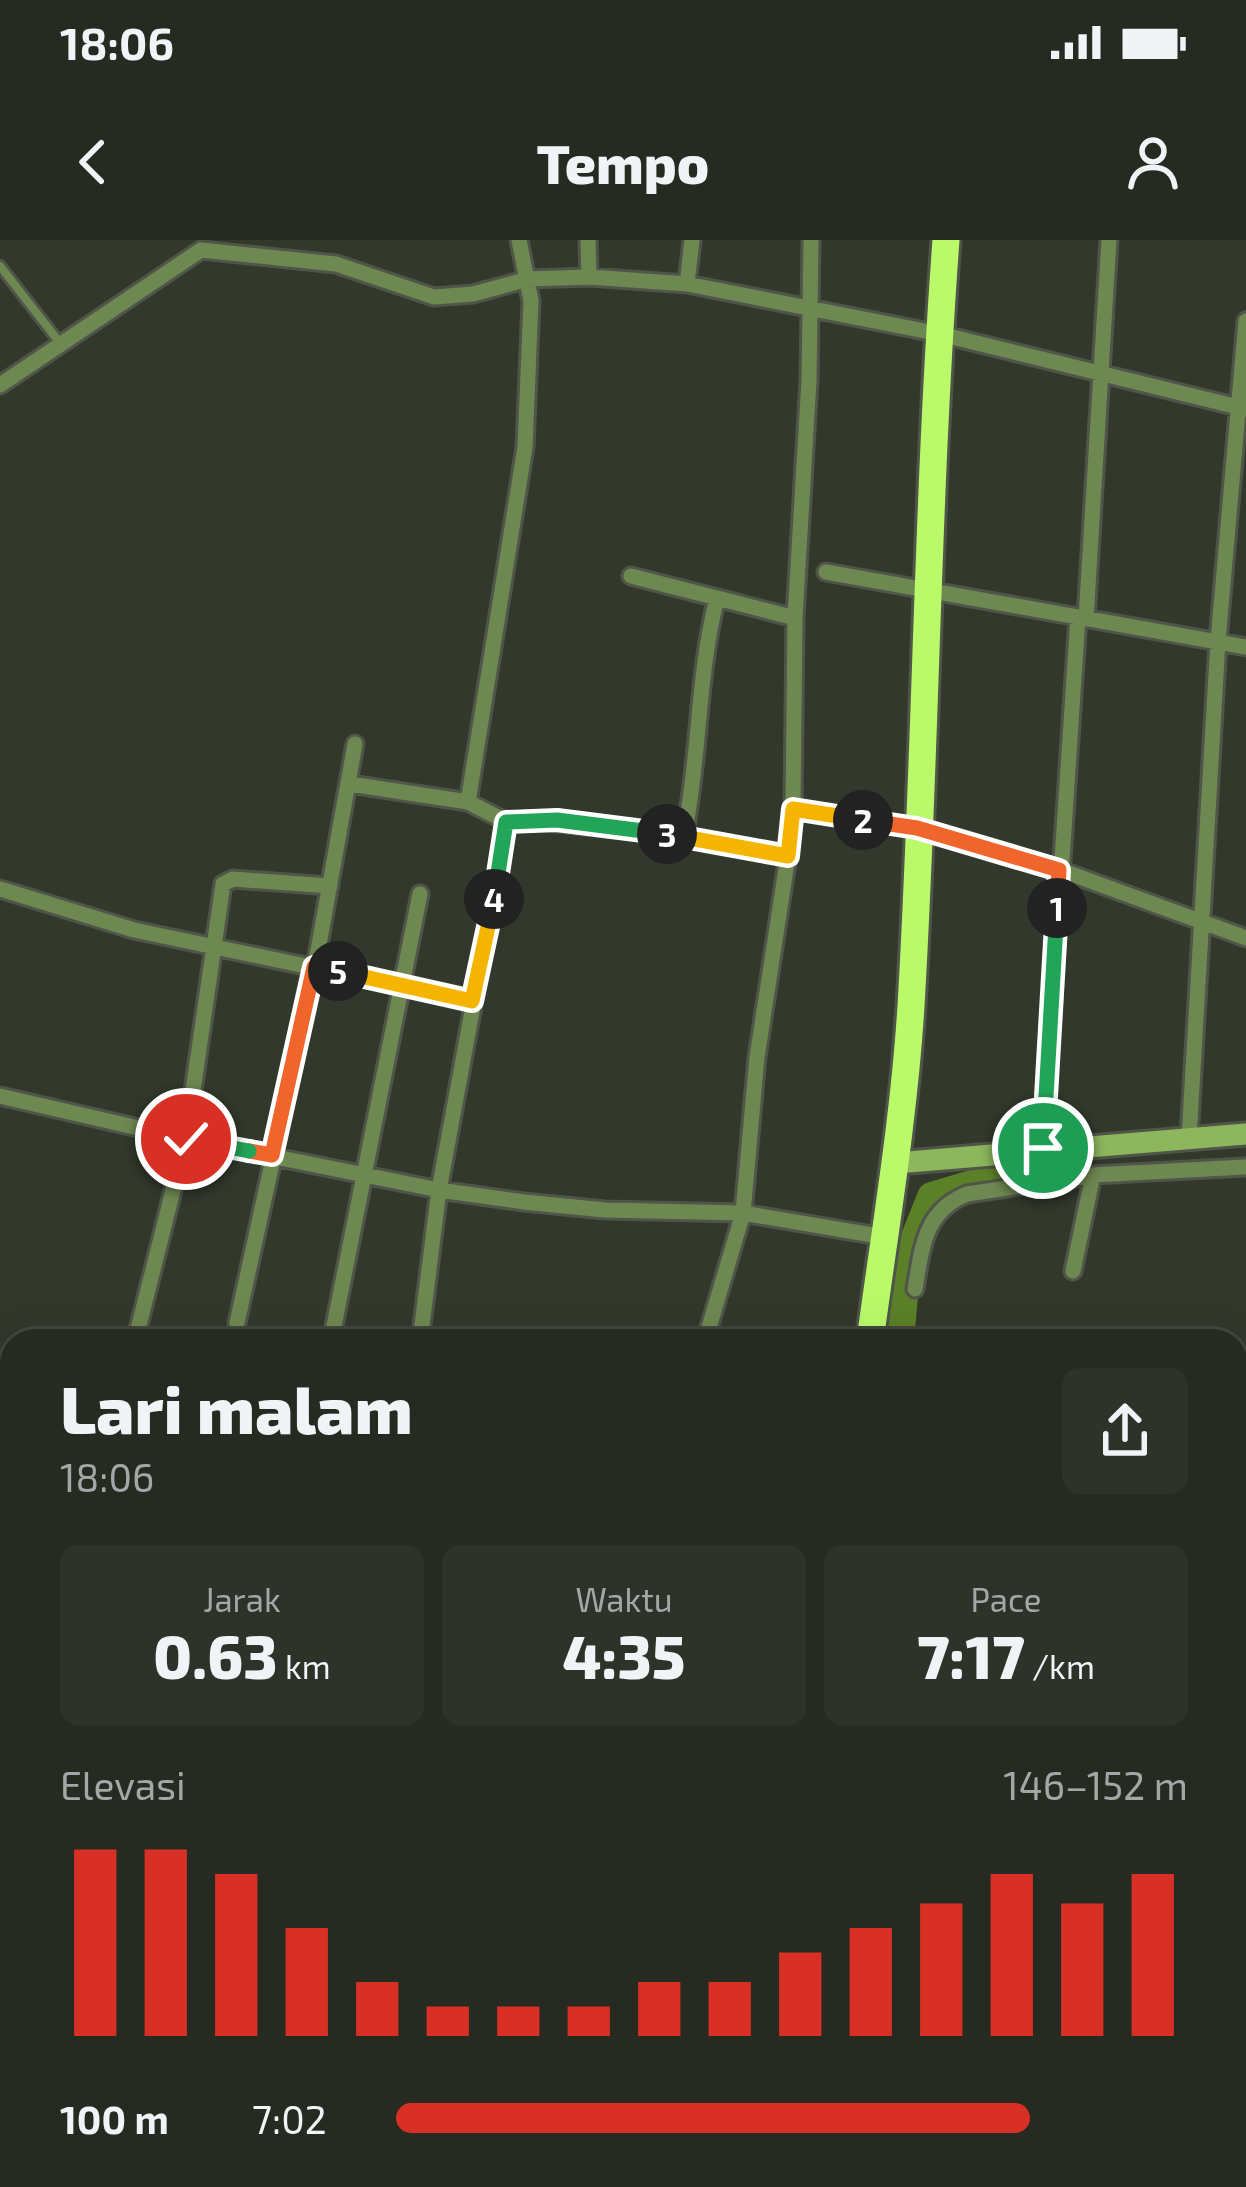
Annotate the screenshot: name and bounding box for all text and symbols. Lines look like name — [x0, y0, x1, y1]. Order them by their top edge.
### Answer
text: 18:06 — [60, 15, 174, 69]
icon: back — [60, 129, 126, 195]
icon: person — [1120, 129, 1186, 195]
text: Tempo — [537, 130, 709, 195]
pin: 2 — [833, 790, 893, 850]
text: 2 — [853, 800, 873, 840]
pin: 3 — [637, 804, 697, 864]
text: 3 — [658, 814, 676, 854]
pin: 4 — [464, 869, 524, 929]
pin: 1 — [1027, 878, 1087, 938]
text: 4 — [483, 879, 505, 919]
text: 1 — [1050, 888, 1064, 928]
pin: 5 — [308, 941, 368, 1001]
text: 5 — [329, 951, 347, 991]
pin — [135, 1088, 237, 1190]
pin — [992, 1097, 1094, 1199]
icon: check — [153, 1106, 219, 1172]
icon: arrive — [1010, 1115, 1076, 1181]
text: Lari malam — [60, 1368, 413, 1447]
button: share — [1062, 1368, 1188, 1494]
text: 18:06 — [60, 1453, 154, 1500]
text: Jarak — [203, 1579, 281, 1619]
text: Waktu — [575, 1579, 673, 1619]
text: Pace — [970, 1579, 1042, 1619]
text: 0.63 — [153, 1619, 278, 1691]
text: 4:35 — [562, 1619, 686, 1691]
text: 7:17 — [917, 1619, 1025, 1691]
text: km — [278, 1646, 331, 1686]
text: /km — [1025, 1646, 1095, 1686]
text: Elevasi — [60, 1761, 186, 1808]
text: 146–152 m — [1003, 1761, 1188, 1808]
text: 100 m — [60, 2095, 169, 2142]
text: 7:02 — [252, 2095, 327, 2142]

